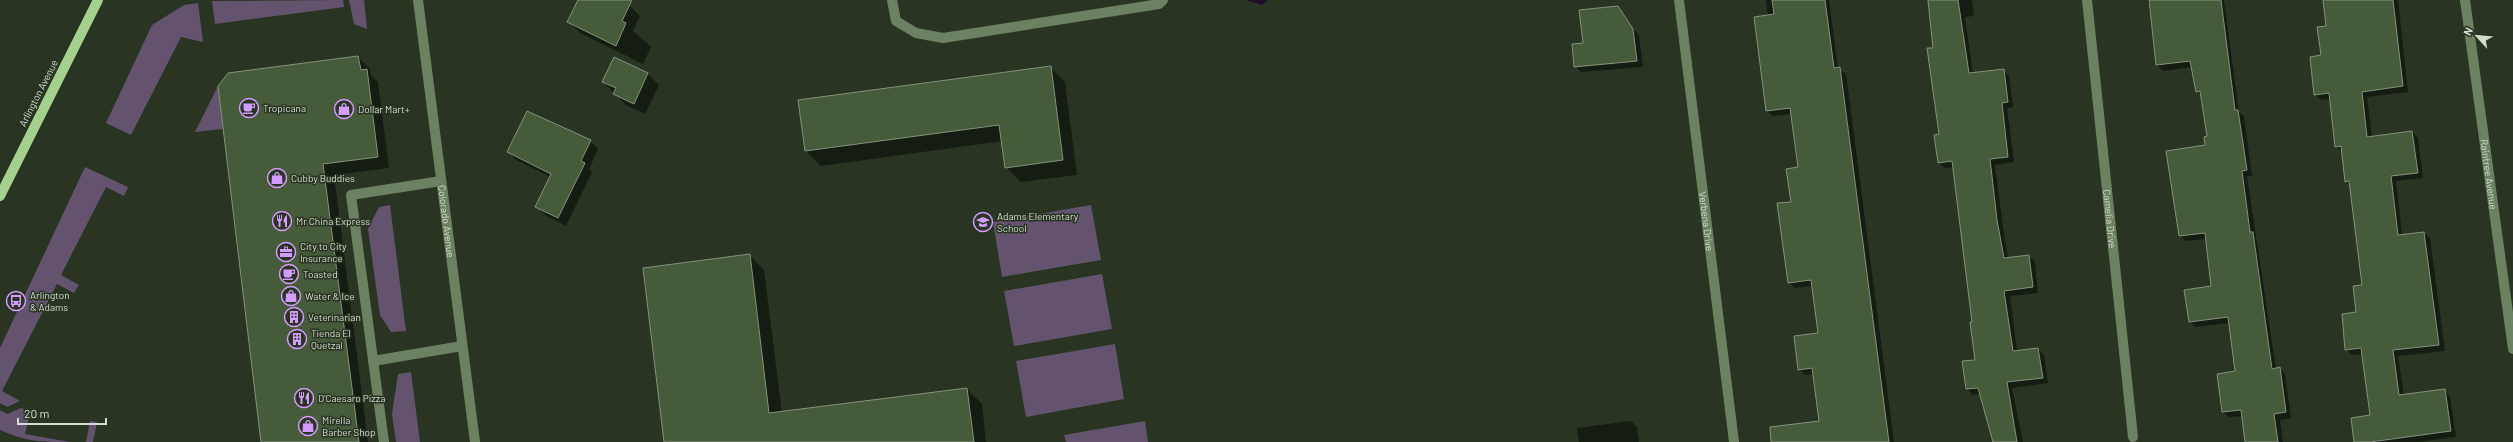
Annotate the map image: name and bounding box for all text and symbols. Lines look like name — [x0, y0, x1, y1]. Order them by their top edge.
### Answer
north arrow — [2457, 16, 2497, 56]
text: N — [2460, 25, 2475, 37]
street label: Arlington Avenue — [16, 58, 60, 128]
cafe icon: Tropicana — [238, 97, 260, 119]
shop icon: Dollar Mart+ — [333, 98, 355, 120]
place label: Tropicana — [263, 102, 306, 114]
place label: Dollar Mart+ — [358, 103, 410, 115]
street label: Raintree Avenue — [2478, 138, 2500, 210]
shop icon: Cubby Buddies — [266, 167, 288, 189]
place label: Cubby Buddies — [291, 172, 355, 184]
street label: Colorado Avenue — [436, 184, 457, 258]
street label: Camelia Drive — [2101, 189, 2119, 249]
street label: Verbena Drive — [1697, 191, 1716, 252]
restaurant icon: Mr China Express — [271, 210, 293, 232]
place label: Adams Elementary School — [997, 210, 1079, 234]
school or university icon: Adams Elementary School — [972, 211, 994, 233]
place label: Mr China Express — [296, 215, 370, 227]
place label: City to City Insurance — [300, 240, 347, 264]
office icon: City to City Insurance — [275, 241, 297, 263]
cafe icon: Toasted — [278, 263, 300, 285]
place label: Toasted — [303, 268, 338, 280]
shop icon: Water & Ice — [280, 285, 302, 307]
place label: Arlington & Adams — [30, 289, 70, 313]
bus stop icon: Arlington & Adams — [5, 290, 27, 312]
place label: Water & Ice — [305, 290, 355, 302]
building icon: Veterinarian — [283, 306, 305, 328]
place label: Veterinarian — [308, 311, 361, 323]
place label: Tienda El Quetzal — [311, 327, 351, 351]
building icon: Tienda El Quetzal — [286, 328, 308, 350]
restaurant icon: D'Caesaro Pizza — [293, 387, 315, 409]
place label: D'Caesaro Pizza — [318, 392, 385, 404]
scale bar — [18, 400, 106, 426]
text: 20 m — [24, 406, 50, 420]
place label: Mirella Barber Shop — [322, 414, 375, 438]
shop icon: Mirella Barber Shop — [297, 415, 319, 437]

